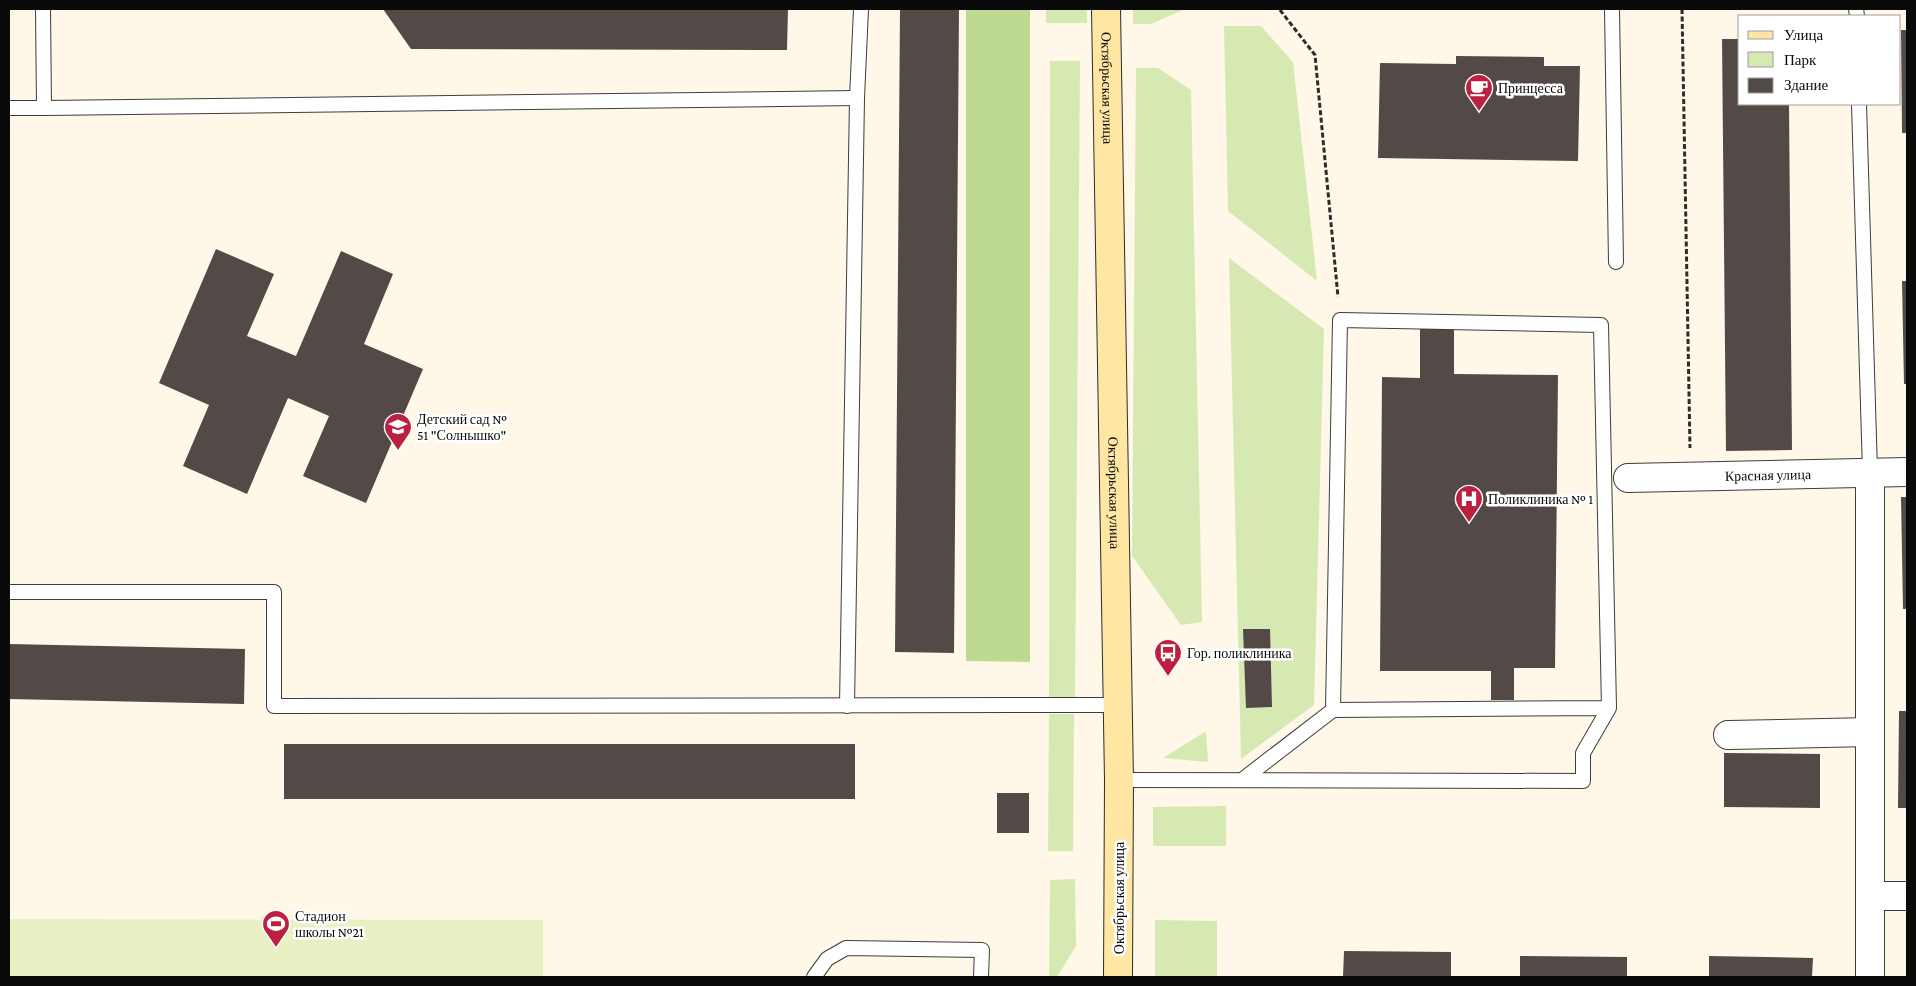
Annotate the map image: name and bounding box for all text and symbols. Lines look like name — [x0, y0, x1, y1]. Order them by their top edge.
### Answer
legend — [1738, 15, 1901, 105]
text: Улица — [1784, 27, 1823, 43]
street label: Октябрьская улица — [1098, 32, 1116, 145]
text: Парк — [1784, 52, 1817, 68]
cafe icon: Принцесса — [1464, 73, 1494, 112]
text: Здание — [1784, 77, 1828, 93]
place label: Принцесса — [1498, 80, 1564, 96]
place label: Детский сад № 51 "Солнышко" — [417, 411, 507, 443]
school or university icon: Детский сад № 51 "Солнышко" — [383, 412, 413, 451]
street label: Октябрьская улица — [1105, 437, 1123, 550]
street label: Красная улица — [1725, 466, 1812, 484]
hospital icon: Поликлиника № 1 — [1454, 484, 1484, 523]
place label: Поликлиника № 1 — [1488, 491, 1593, 507]
bus stop icon: Гор. поликлиника — [1153, 638, 1183, 677]
place label: Гор. поликлиника — [1187, 645, 1292, 661]
street label: Октябрьская улица — [1111, 841, 1127, 954]
place label: Стадион школы №21 — [295, 908, 364, 940]
sports icon: Стадион школы №21 — [261, 909, 291, 948]

